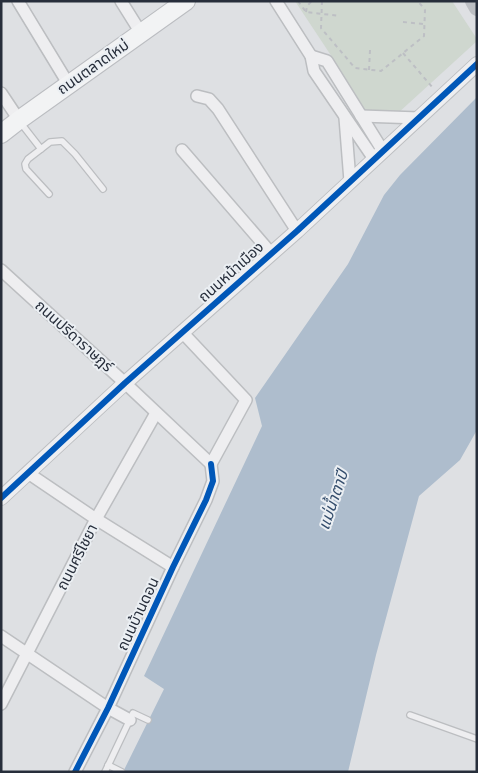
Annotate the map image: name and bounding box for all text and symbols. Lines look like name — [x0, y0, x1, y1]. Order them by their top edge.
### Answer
street label: ถนนตลาดใหม่ — [54, 36, 132, 98]
street label: ถนนหน้าเมือง — [195, 238, 267, 306]
street label: ถนนปรีดาราษฎร์ — [31, 296, 117, 376]
water label: แม่น้ำตาปี — [312, 465, 353, 532]
street label: ถนนศรีไชยา — [53, 521, 101, 593]
street label: ถนนบ้านดอน — [113, 574, 163, 654]

